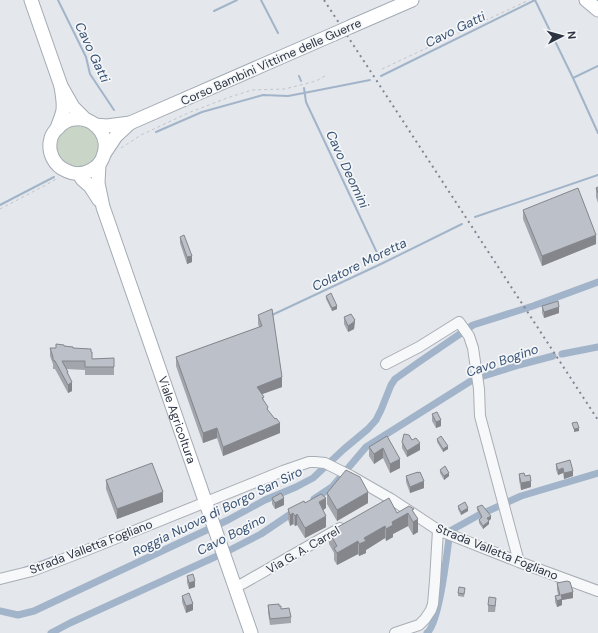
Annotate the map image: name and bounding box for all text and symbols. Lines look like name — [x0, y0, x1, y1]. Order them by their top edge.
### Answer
water label: Cavo Gatti — [422, 7, 489, 51]
street label: Corso Bambini Vittime delle Guerre — [178, 15, 364, 109]
north arrow — [542, 16, 582, 56]
water label: Cavo Gatti — [71, 19, 114, 86]
text: N — [565, 30, 579, 40]
water label: Cavo Deomini — [322, 128, 373, 212]
water label: Colatore Moretta — [309, 234, 409, 295]
water label: Cavo Bogino — [464, 340, 541, 381]
street label: Viale Agricoltura — [154, 374, 200, 466]
water label: Roggia Nuova di Borgo San Siro — [129, 463, 305, 560]
water label: Cavo Bogino — [194, 510, 269, 559]
street label: Strada Valletta Fogliano — [27, 516, 155, 578]
street label: Strada Valletta Fogliano — [433, 520, 561, 584]
street label: Via G. A. Carrel — [263, 523, 343, 577]

